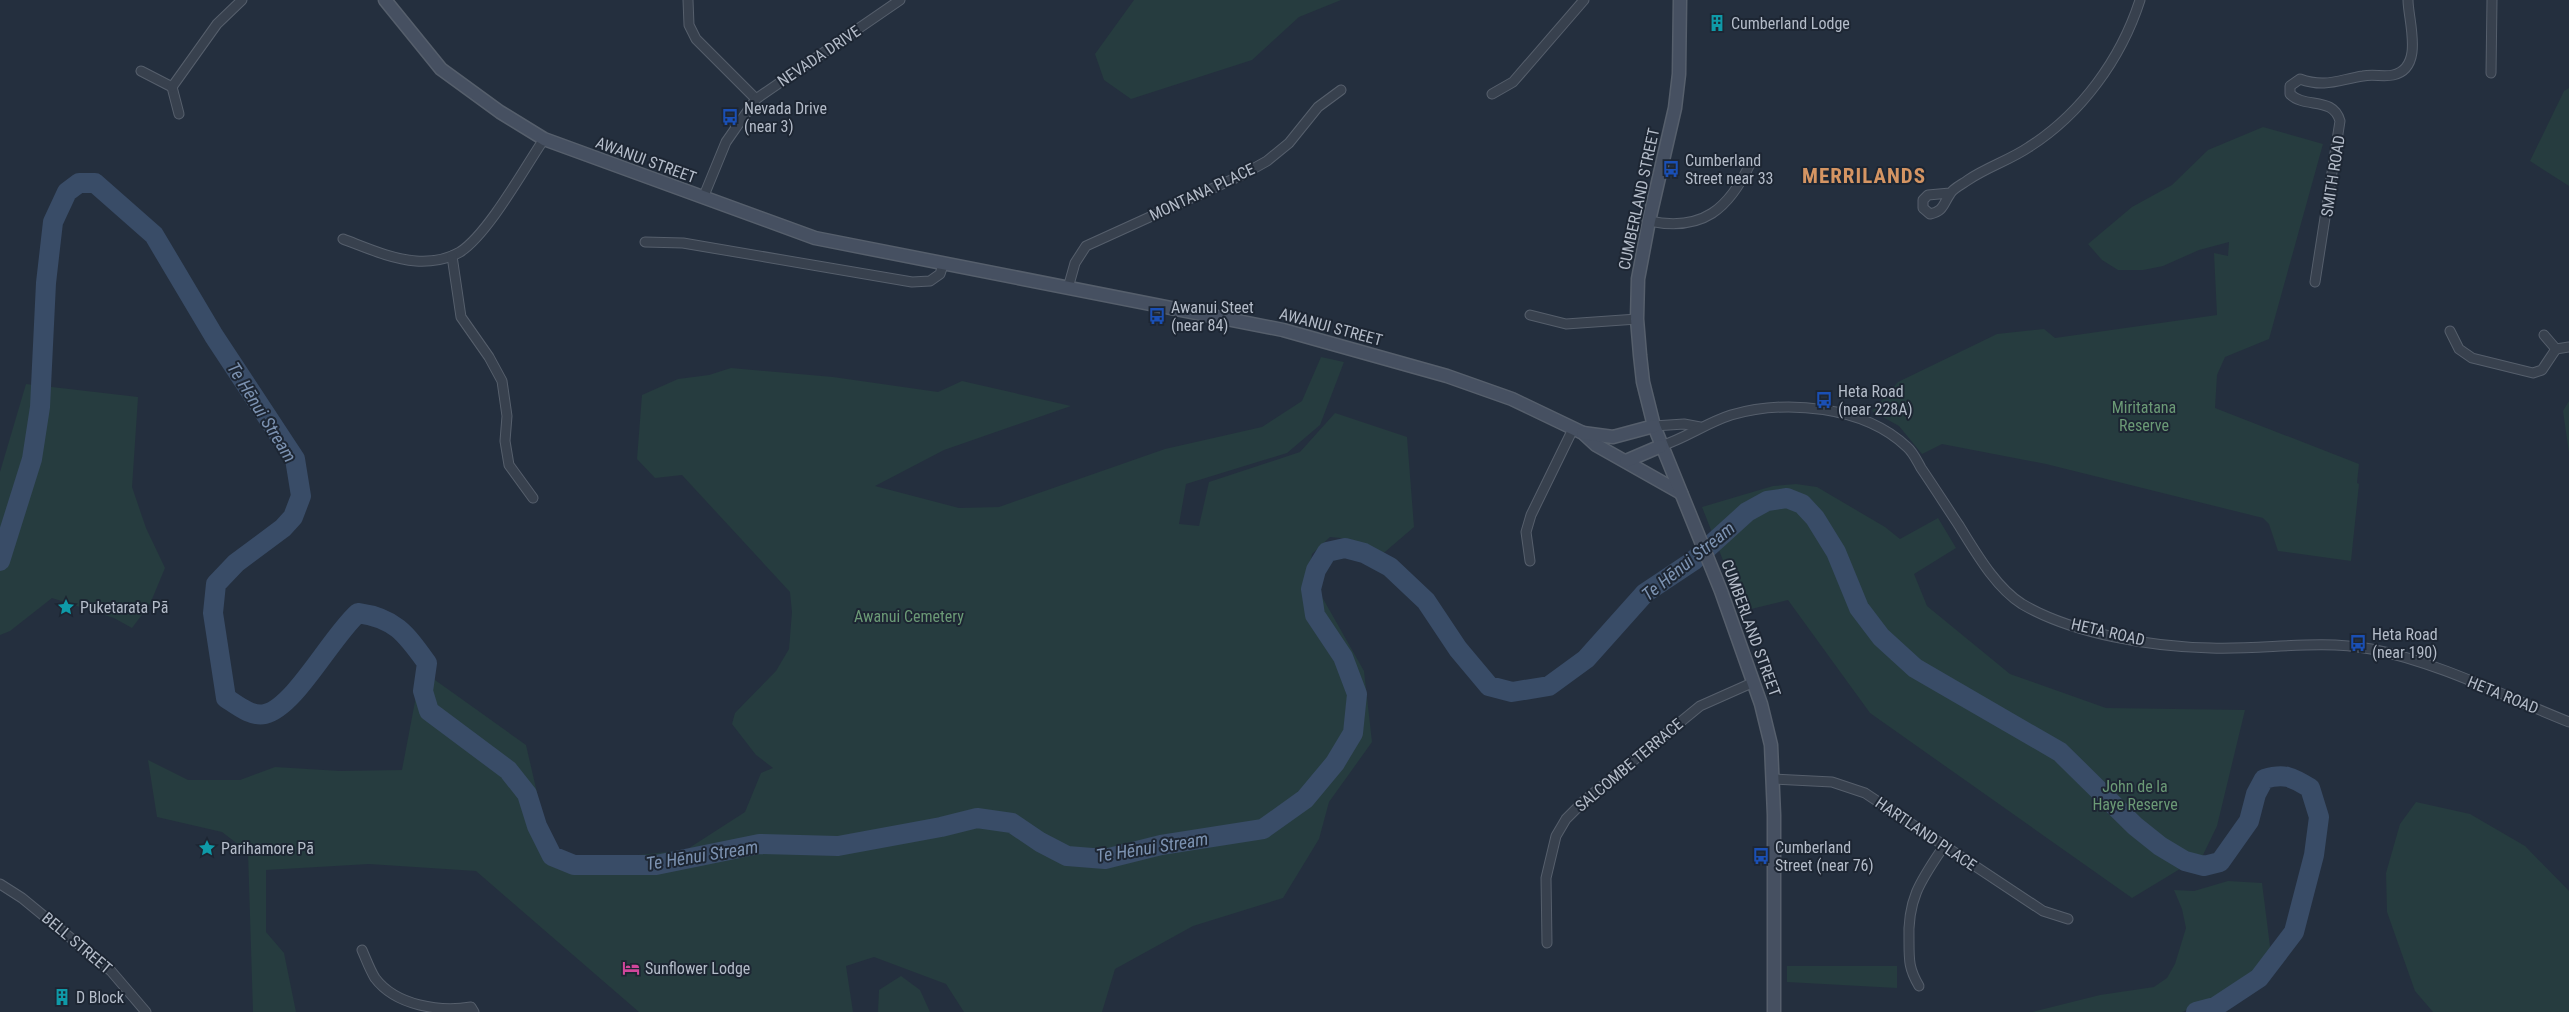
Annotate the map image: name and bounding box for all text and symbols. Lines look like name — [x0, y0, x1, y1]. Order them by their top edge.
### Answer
building icon: Cumberland Lodge — [1707, 13, 1727, 33]
place label: Cumberland Lodge — [1731, 14, 1850, 33]
street label: NEVADA DRIVE — [774, 21, 864, 91]
place label: Nevada Drive (near 3) — [744, 99, 827, 136]
bus stop icon: Nevada Drive (near 3) — [720, 107, 740, 127]
street label: CUMBERLAND STREET — [1615, 126, 1663, 272]
street label: AWANUI STREET — [593, 133, 699, 187]
street label: SMITH ROAD — [2317, 134, 2349, 218]
place label: Cumberland Street near 33 — [1685, 151, 1773, 188]
street label: MONTANA PLACE — [1146, 159, 1258, 225]
bus stop icon: Cumberland Street near 33 — [1661, 159, 1681, 179]
district label: MERRILANDS — [1802, 164, 1926, 188]
place label: Awanui Steet (near 84) — [1171, 298, 1254, 335]
street label: AWANUI STREET — [1277, 304, 1385, 350]
bus stop icon: Awanui Steet (near 84) — [1147, 306, 1167, 326]
water label: Te Hēnui Stream — [223, 358, 301, 466]
place label: Heta Road (near 228A) — [1838, 382, 1913, 419]
bus stop icon: Heta Road (near 228A) — [1814, 390, 1834, 410]
park label: Miritatana Reserve — [2112, 398, 2176, 435]
water label: Te Hēnui Stream — [1637, 517, 1739, 605]
street label: CUMBERLAND STREET — [1717, 557, 1785, 699]
place icon: Puketarata Pā — [56, 597, 76, 617]
place label: Puketarata Pā — [80, 598, 168, 617]
park label: Awanui Cemetery — [854, 607, 964, 626]
street label: HETA ROAD — [2069, 614, 2147, 650]
place label: Heta Road (near 190) — [2372, 625, 2438, 662]
bus stop icon: Heta Road (near 190) — [2348, 633, 2368, 653]
street label: HETA ROAD — [2465, 672, 2541, 718]
street label: SALCOMBE TERRACE — [1571, 714, 1687, 816]
park label: John de la Haye Reserve — [2092, 777, 2178, 814]
street label: HARTLAND PLACE — [1872, 793, 1980, 875]
water label: Te Hēnui Stream — [1094, 828, 1210, 866]
water label: Te Hēnui Stream — [644, 836, 760, 874]
place icon: Parihamore Pā — [197, 838, 217, 858]
place label: Cumberland Street (near 76) — [1775, 838, 1874, 875]
place label: Parihamore Pā — [221, 839, 314, 858]
bus stop icon: Cumberland Street (near 76) — [1751, 846, 1771, 866]
street label: BELL STREET — [38, 908, 116, 978]
hotel icon: Sunflower Lodge — [621, 958, 641, 978]
place label: Sunflower Lodge — [645, 959, 750, 978]
building icon: D Block — [52, 987, 72, 1007]
place label: D Block — [76, 988, 125, 1007]

